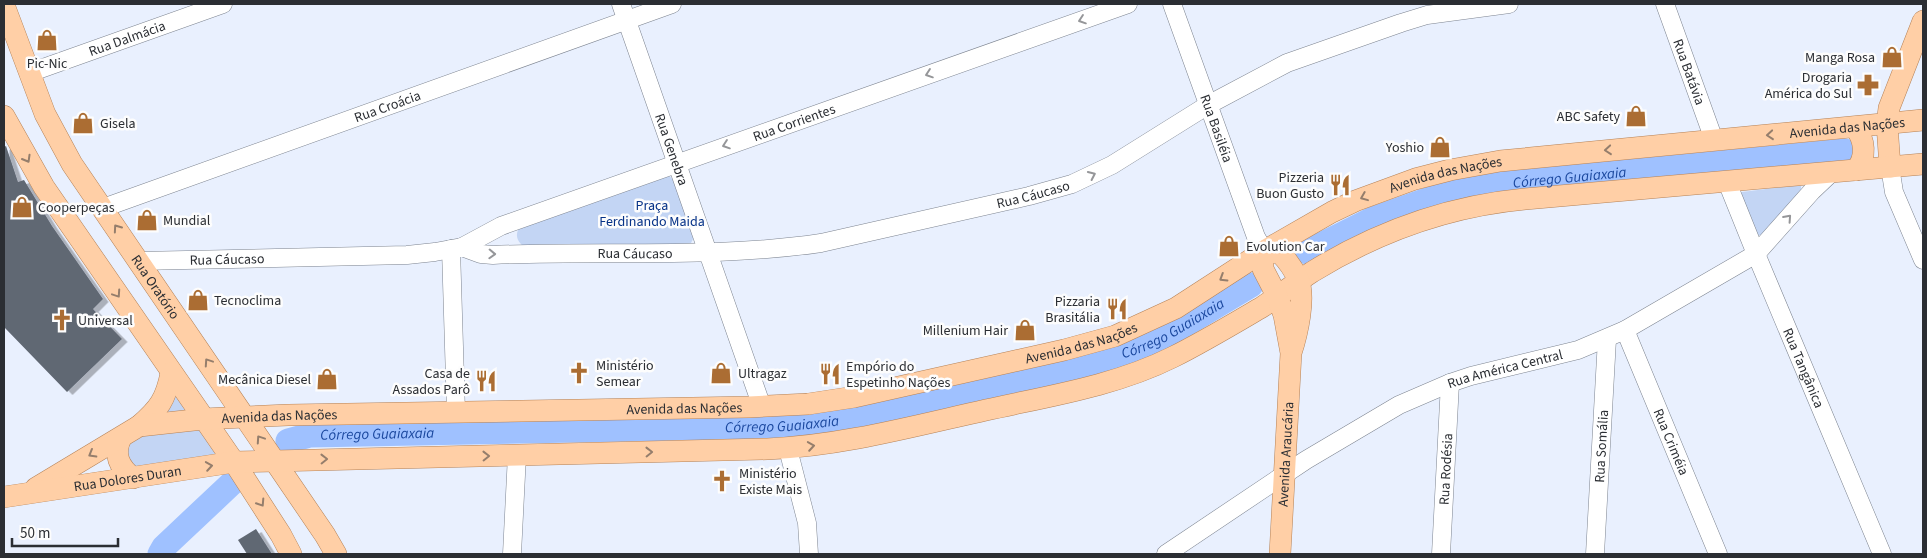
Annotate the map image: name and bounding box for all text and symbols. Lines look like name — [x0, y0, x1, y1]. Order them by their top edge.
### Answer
one-way arrow — [1079, 14, 1087, 24]
street label: Rua Dalmácia — [86, 16, 169, 62]
shop icon: Pic-Nic — [34, 27, 60, 53]
street label: Rua Batávia — [1667, 36, 1710, 108]
shop icon: Manga Rosa — [1879, 44, 1905, 70]
place label: Manga Rosa — [1805, 48, 1875, 68]
place label: Pic-Nic — [27, 54, 68, 74]
one-way arrow — [925, 68, 934, 78]
place label: Drogaria América do Sul — [1765, 68, 1852, 104]
pharmacy icon: Drogaria América do Sul — [1855, 72, 1881, 98]
street label: Rua Croácia — [352, 86, 424, 128]
street label: Rua Basiléia — [1194, 92, 1237, 165]
street label: Rua Corrientes — [750, 99, 838, 147]
shop icon: ABC Safety — [1623, 103, 1649, 129]
place label: ABC Safety — [1557, 107, 1620, 127]
shop icon: Gisela — [70, 110, 96, 136]
street label: Rua Genebra — [649, 111, 693, 188]
street label: Avenida das Nações — [1789, 113, 1906, 144]
place label: Gisela — [100, 114, 136, 134]
one-way arrow — [1766, 129, 1774, 140]
shop icon: Yoshio — [1427, 134, 1453, 160]
place label: Yoshio — [1385, 138, 1424, 158]
one-way arrow — [722, 139, 731, 149]
one-way arrow — [1604, 144, 1612, 155]
street label: Avenida das Nações — [1386, 152, 1504, 199]
one-way arrow — [20, 154, 30, 163]
water label: Córrego Guaiaxaia — [1512, 162, 1627, 194]
place label: Pizzeria Buon Gusto — [1256, 168, 1324, 204]
one-way arrow — [1087, 171, 1096, 181]
restaurant icon: Pizzeria Buon Gusto — [1327, 172, 1353, 198]
street label: Rua Cáucaso — [995, 176, 1072, 214]
one-way arrow — [1360, 191, 1369, 201]
shop icon: Cooperpeças — [9, 194, 35, 220]
park label: Praça Ferdinando Maida — [599, 196, 705, 232]
place label: Cooperpeças — [38, 198, 115, 218]
shop icon: Mundial — [134, 207, 160, 233]
place label: Mundial — [163, 211, 211, 231]
one-way arrow — [1782, 214, 1791, 223]
one-way arrow — [114, 224, 123, 234]
shop icon: Evolution Car — [1216, 233, 1242, 259]
place label: Evolution Car — [1246, 237, 1325, 257]
street label: Rua Cáucaso — [598, 244, 673, 264]
street label: Rua Cáucaso — [189, 249, 265, 271]
one-way arrow — [488, 249, 496, 259]
street label: Rua Oratório — [126, 251, 184, 324]
one-way arrow — [1220, 271, 1229, 281]
shop icon: Tecnoclima — [185, 287, 211, 313]
one-way arrow — [111, 289, 120, 298]
place label: Tecnoclima — [214, 291, 281, 311]
place label: Pizzaria Brasitália — [1045, 292, 1100, 328]
water label: Córrego Guaiaxaia — [1119, 293, 1229, 364]
restaurant icon: Pizzaria Brasitália — [1104, 296, 1130, 322]
church icon: Universal — [49, 307, 75, 333]
place label: Universal — [78, 311, 133, 331]
shop icon: Millenium Hair — [1012, 317, 1038, 343]
street label: Avenida das Nações — [1023, 318, 1141, 369]
place label: Millenium Hair — [923, 321, 1008, 341]
street label: Rua Tangânica — [1777, 325, 1829, 411]
street label: Rua América Central — [1445, 345, 1565, 394]
place label: Ministério Semear — [596, 356, 654, 392]
place label: Empório do Espetinho Nações — [846, 357, 950, 393]
one-way arrow — [205, 359, 214, 368]
church icon: Ministério Semear — [566, 360, 592, 386]
shop icon: Ultragaz — [708, 360, 734, 386]
restaurant icon: Empório do Espetinho Nações — [817, 361, 843, 387]
place label: Casa de Assados Parô — [393, 364, 470, 400]
place label: Ultragaz — [738, 364, 787, 384]
shop icon: Mecânica Diesel — [314, 366, 340, 392]
restaurant icon: Casa de Assados Parô — [473, 368, 499, 394]
place label: Mecânica Diesel — [218, 370, 311, 390]
street label: Avenida das Nações — [626, 398, 743, 420]
street label: Avenida Araucária — [1274, 401, 1299, 507]
street label: Avenida das Nações — [221, 405, 338, 429]
street label: Rua Criméia — [1648, 406, 1693, 479]
street label: Rua Somália — [1590, 409, 1614, 483]
water label: Córrego Guaiaxaia — [725, 410, 840, 438]
water label: Córrego Guaiaxaia — [320, 423, 434, 446]
street label: Rua Rodésia — [1435, 433, 1458, 506]
one-way arrow — [257, 435, 266, 445]
one-way arrow — [807, 441, 815, 451]
one-way arrow — [89, 447, 98, 457]
one-way arrow — [645, 447, 653, 458]
one-way arrow — [482, 451, 490, 461]
one-way arrow — [320, 454, 328, 465]
street label: Rua Dolores Duran — [72, 461, 183, 497]
one-way arrow — [205, 461, 213, 472]
place label: Ministério Existe Mais — [739, 464, 802, 500]
church icon: Ministério Existe Mais — [709, 468, 735, 494]
one-way arrow — [254, 498, 264, 507]
scale bar — [12, 516, 119, 548]
text: 50 m — [20, 523, 50, 544]

